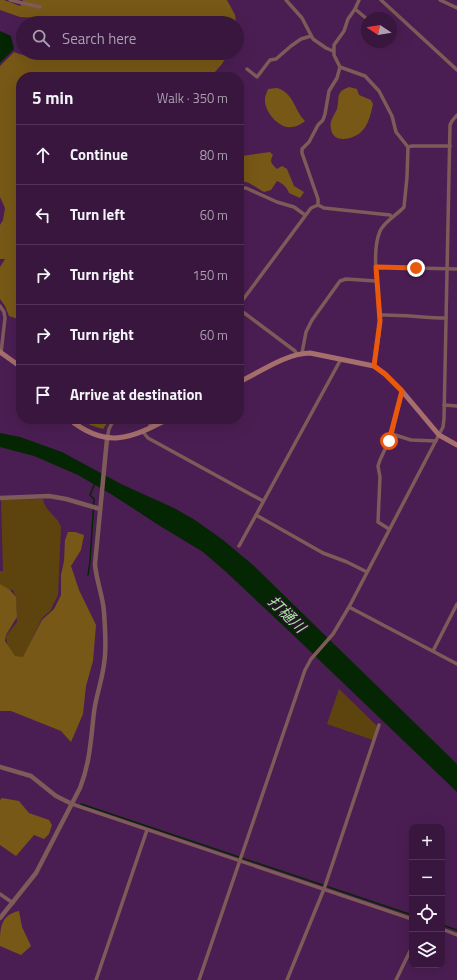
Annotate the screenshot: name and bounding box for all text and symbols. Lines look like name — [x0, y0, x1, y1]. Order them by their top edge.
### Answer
north arrow — [361, 12, 397, 48]
search box — [16, 16, 244, 60]
icon: search — [30, 27, 52, 49]
text: Search here — [62, 27, 136, 50]
text: 5 min — [32, 85, 73, 111]
text: Walk · 350 m — [157, 88, 228, 108]
text: Continue — [70, 143, 128, 166]
icon: ahead — [32, 144, 54, 166]
text: 80 m — [200, 145, 228, 165]
text: Turn left — [70, 203, 125, 226]
icon: left — [32, 204, 54, 226]
text: 60 m — [200, 205, 228, 225]
route end — [407, 259, 425, 277]
text: Turn right — [70, 263, 134, 286]
icon: right — [32, 264, 54, 286]
text: 150 m — [192, 265, 228, 285]
text: Turn right — [70, 323, 134, 346]
icon: right — [32, 324, 54, 346]
text: 60 m — [200, 325, 228, 345]
text: Arrive at destination — [70, 383, 203, 406]
icon: arrive — [32, 384, 54, 406]
route start — [380, 432, 398, 450]
water label: 打樋川 — [263, 590, 313, 639]
map controls — [409, 824, 445, 968]
button: + — [409, 824, 445, 860]
button: − — [409, 860, 445, 896]
button: locate — [409, 896, 445, 932]
button: layers — [409, 932, 445, 968]

